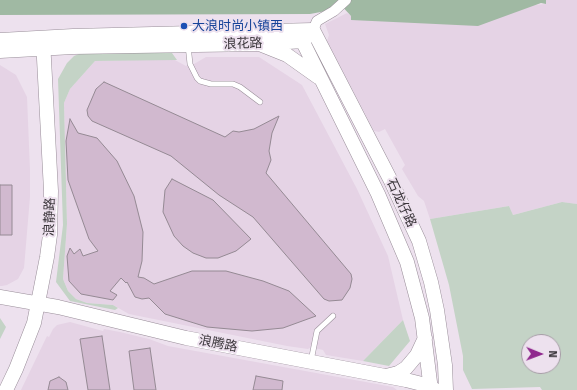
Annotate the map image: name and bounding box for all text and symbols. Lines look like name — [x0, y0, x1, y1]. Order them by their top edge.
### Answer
place label: 大浪时尚小镇西 — [192, 18, 283, 34]
marker: 大浪时尚小镇西 — [179, 21, 189, 31]
street label: 浪花路 — [223, 36, 263, 52]
street label: 石龙仔路 — [383, 176, 419, 230]
street label: 浪静路 — [42, 197, 58, 237]
street label: 浪腾路 — [197, 333, 239, 355]
north arrow — [521, 334, 561, 374]
text: N — [546, 350, 559, 358]

